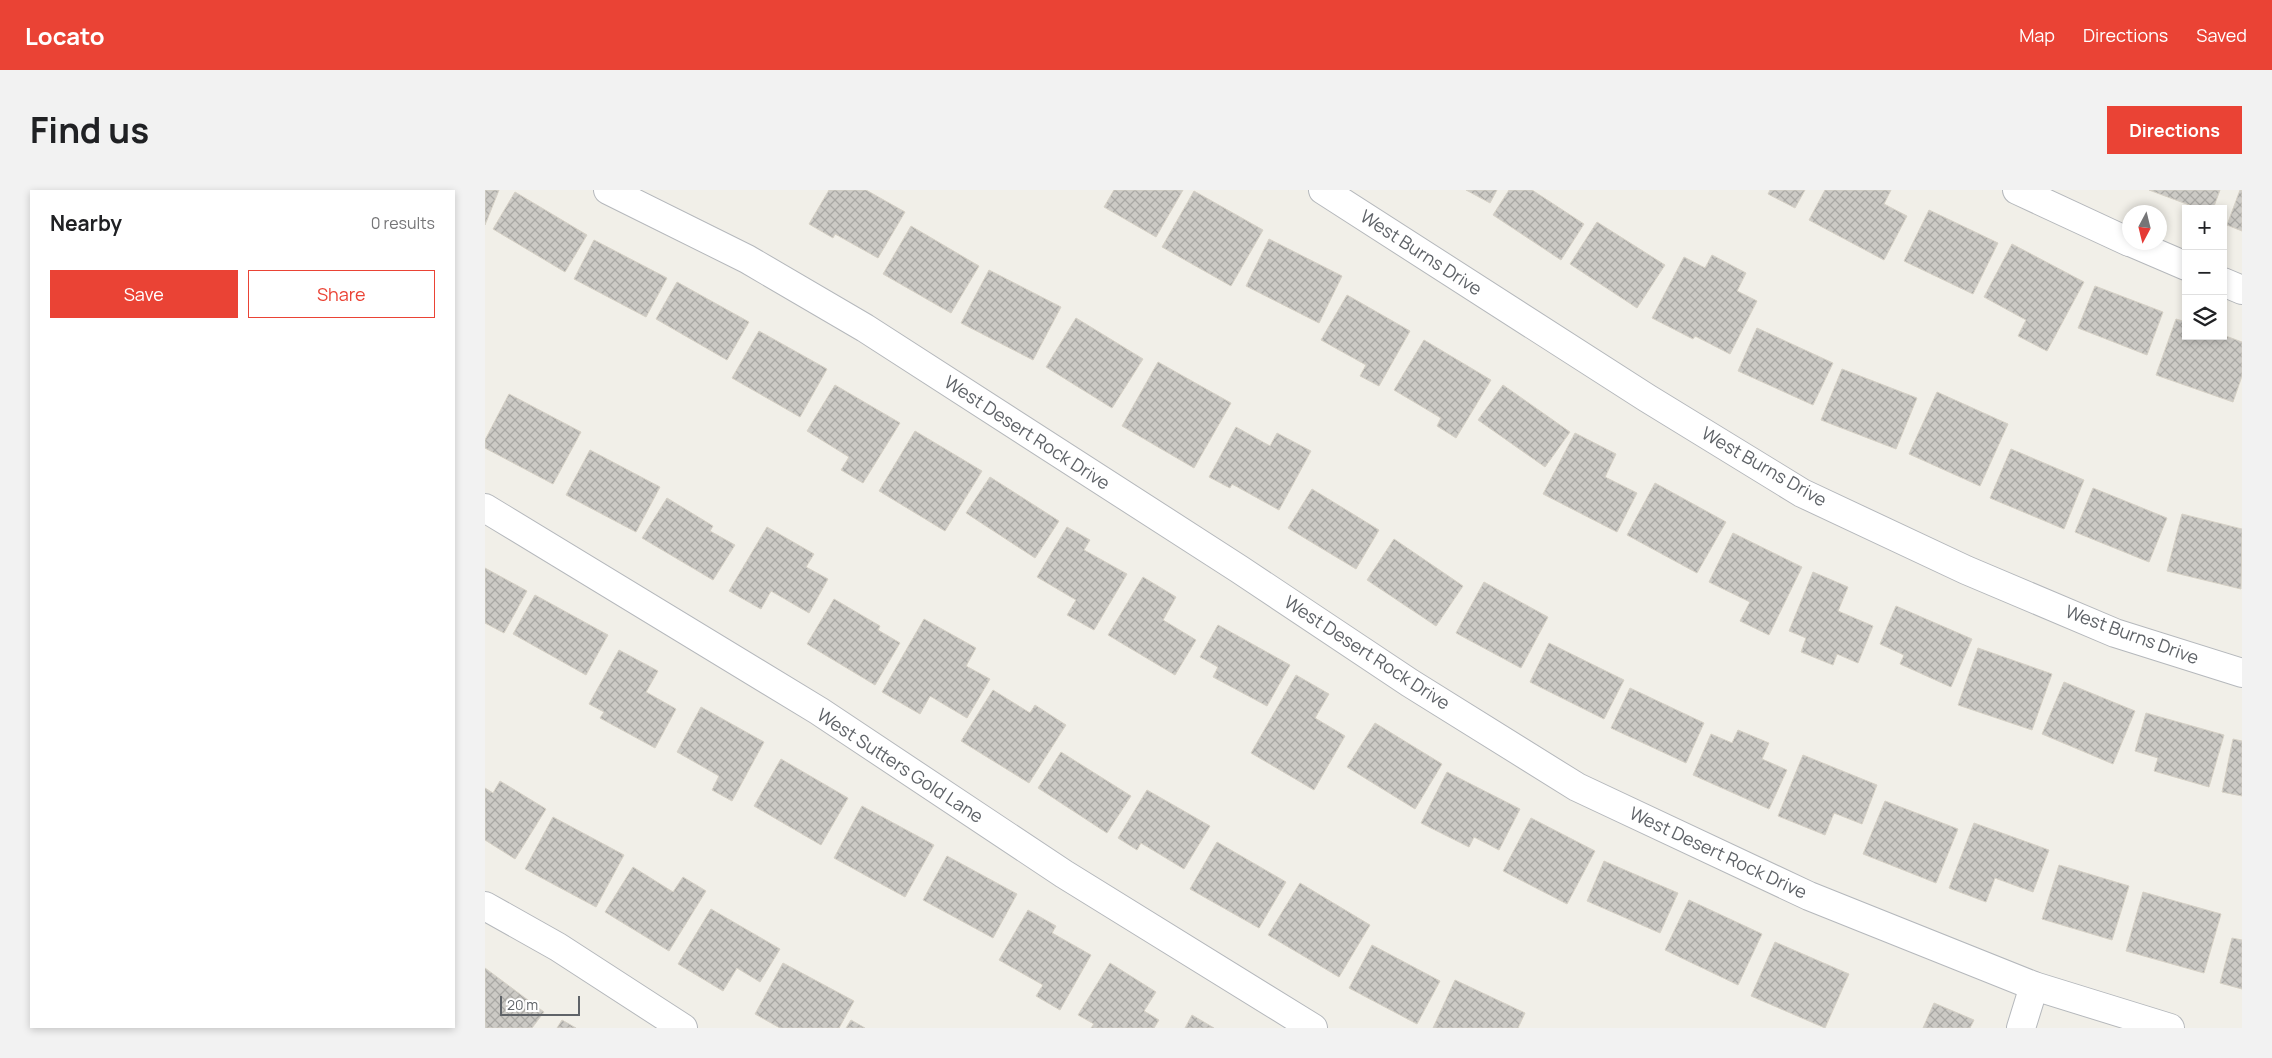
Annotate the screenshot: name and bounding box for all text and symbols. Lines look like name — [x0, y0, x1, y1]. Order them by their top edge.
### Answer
text: Locato — [25, 19, 105, 52]
text: Map — [2019, 23, 2055, 47]
text: Directions — [2083, 23, 2168, 47]
text: Saved — [2196, 23, 2247, 47]
text: Find us — [30, 106, 149, 154]
button: Directions — [2107, 106, 2242, 154]
street label: West Burns Drive — [1356, 204, 1487, 301]
north arrow — [2122, 205, 2167, 250]
map controls — [2182, 205, 2227, 340]
button: + — [2182, 205, 2227, 250]
text: Nearby — [50, 209, 122, 237]
text: 0 results — [371, 212, 435, 234]
button: − — [2182, 250, 2227, 295]
button: Save — [50, 270, 238, 318]
button: Share — [248, 270, 435, 318]
button: layers — [2182, 295, 2227, 340]
street label: West Desert Rock Drive — [940, 370, 1115, 495]
street label: West Burns Drive — [1698, 421, 1831, 512]
street label: West Desert Rock Drive — [1280, 590, 1455, 715]
street label: West Burns Drive — [2062, 599, 2203, 669]
street label: West Sutters Gold Lane — [813, 702, 988, 828]
street label: West Desert Rock Drive — [1626, 800, 1811, 904]
scale bar — [500, 993, 580, 1016]
text: 20 m — [507, 995, 538, 1014]

